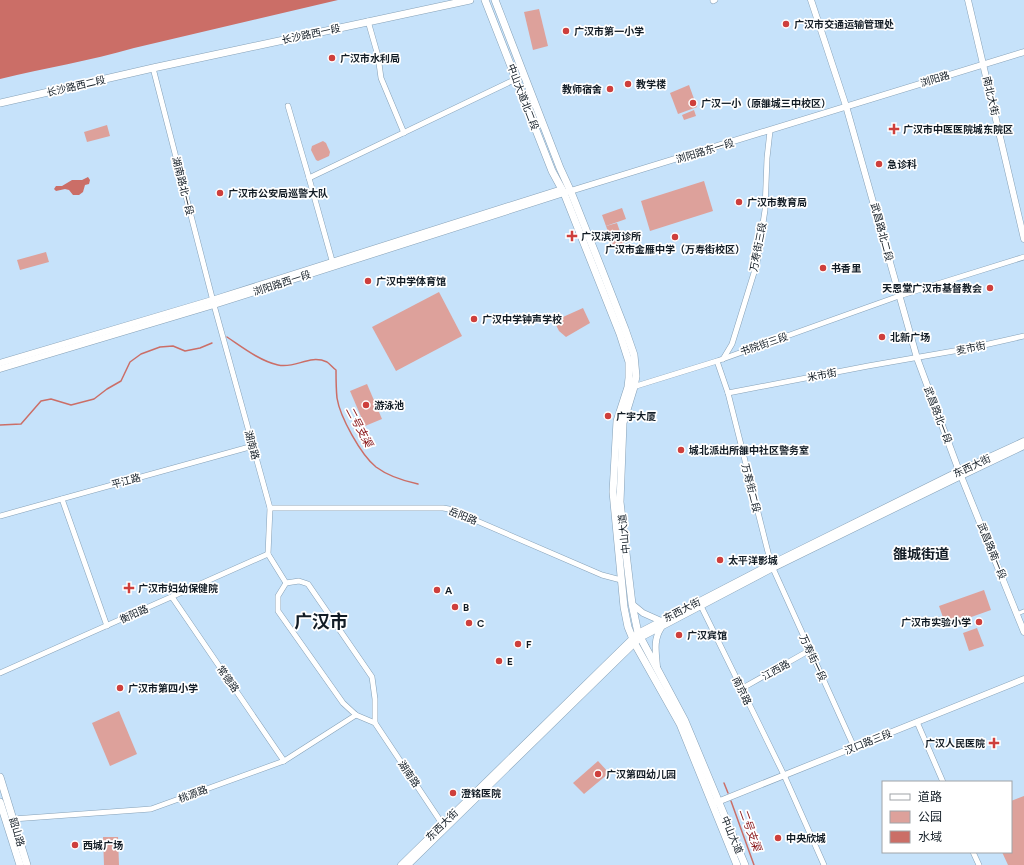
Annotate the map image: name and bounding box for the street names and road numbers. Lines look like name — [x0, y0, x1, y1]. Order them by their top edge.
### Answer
street label: 长沙路西一段 — [280, 21, 342, 47]
street label: 中山大道北二段 — [504, 62, 542, 132]
street label: 浏阳路 — [919, 68, 951, 90]
street label: 长沙路西二段 — [45, 73, 107, 99]
street label: 南北大街 — [980, 75, 1002, 117]
street label: 浏阳路东一段 — [674, 136, 736, 166]
street label: 湖南路北一段 — [169, 155, 197, 217]
street label: 武昌路北二段 — [868, 201, 896, 263]
street label: 万寿街三段 — [747, 221, 769, 273]
street label: 浏阳路西一段 — [251, 268, 313, 298]
street label: 书院街三段 — [738, 330, 790, 358]
street label: 麦市街 — [955, 339, 987, 357]
street label: 米市街 — [806, 366, 838, 384]
street label: 武昌路北一段 — [921, 385, 955, 445]
street label: 湖南路 — [242, 429, 262, 461]
street label: 东西大街 — [951, 452, 993, 480]
street label: 万寿街二段 — [739, 462, 763, 514]
street label: 平江路 — [110, 471, 142, 491]
street label: 岳阳路 — [447, 504, 479, 528]
street label: 中山大道 — [615, 513, 633, 555]
street label: 武昌路南一段 — [975, 521, 1009, 581]
street label: 东西大街 — [661, 595, 703, 625]
street label: 衡阳路 — [118, 602, 150, 626]
street label: 万寿街一段 — [797, 633, 829, 683]
street label: 江西路 — [760, 657, 792, 683]
street label: 常德路 — [214, 663, 242, 695]
street label: 南京路 — [730, 675, 754, 707]
street label: 汉口路三段 — [842, 727, 894, 757]
street label: 湖南路 — [395, 758, 423, 790]
street label: 桃源路 — [177, 783, 209, 805]
street label: 东西大街 — [423, 806, 461, 844]
street label: 中山大道 — [718, 814, 746, 856]
street label: 韶山路 — [6, 816, 28, 848]

